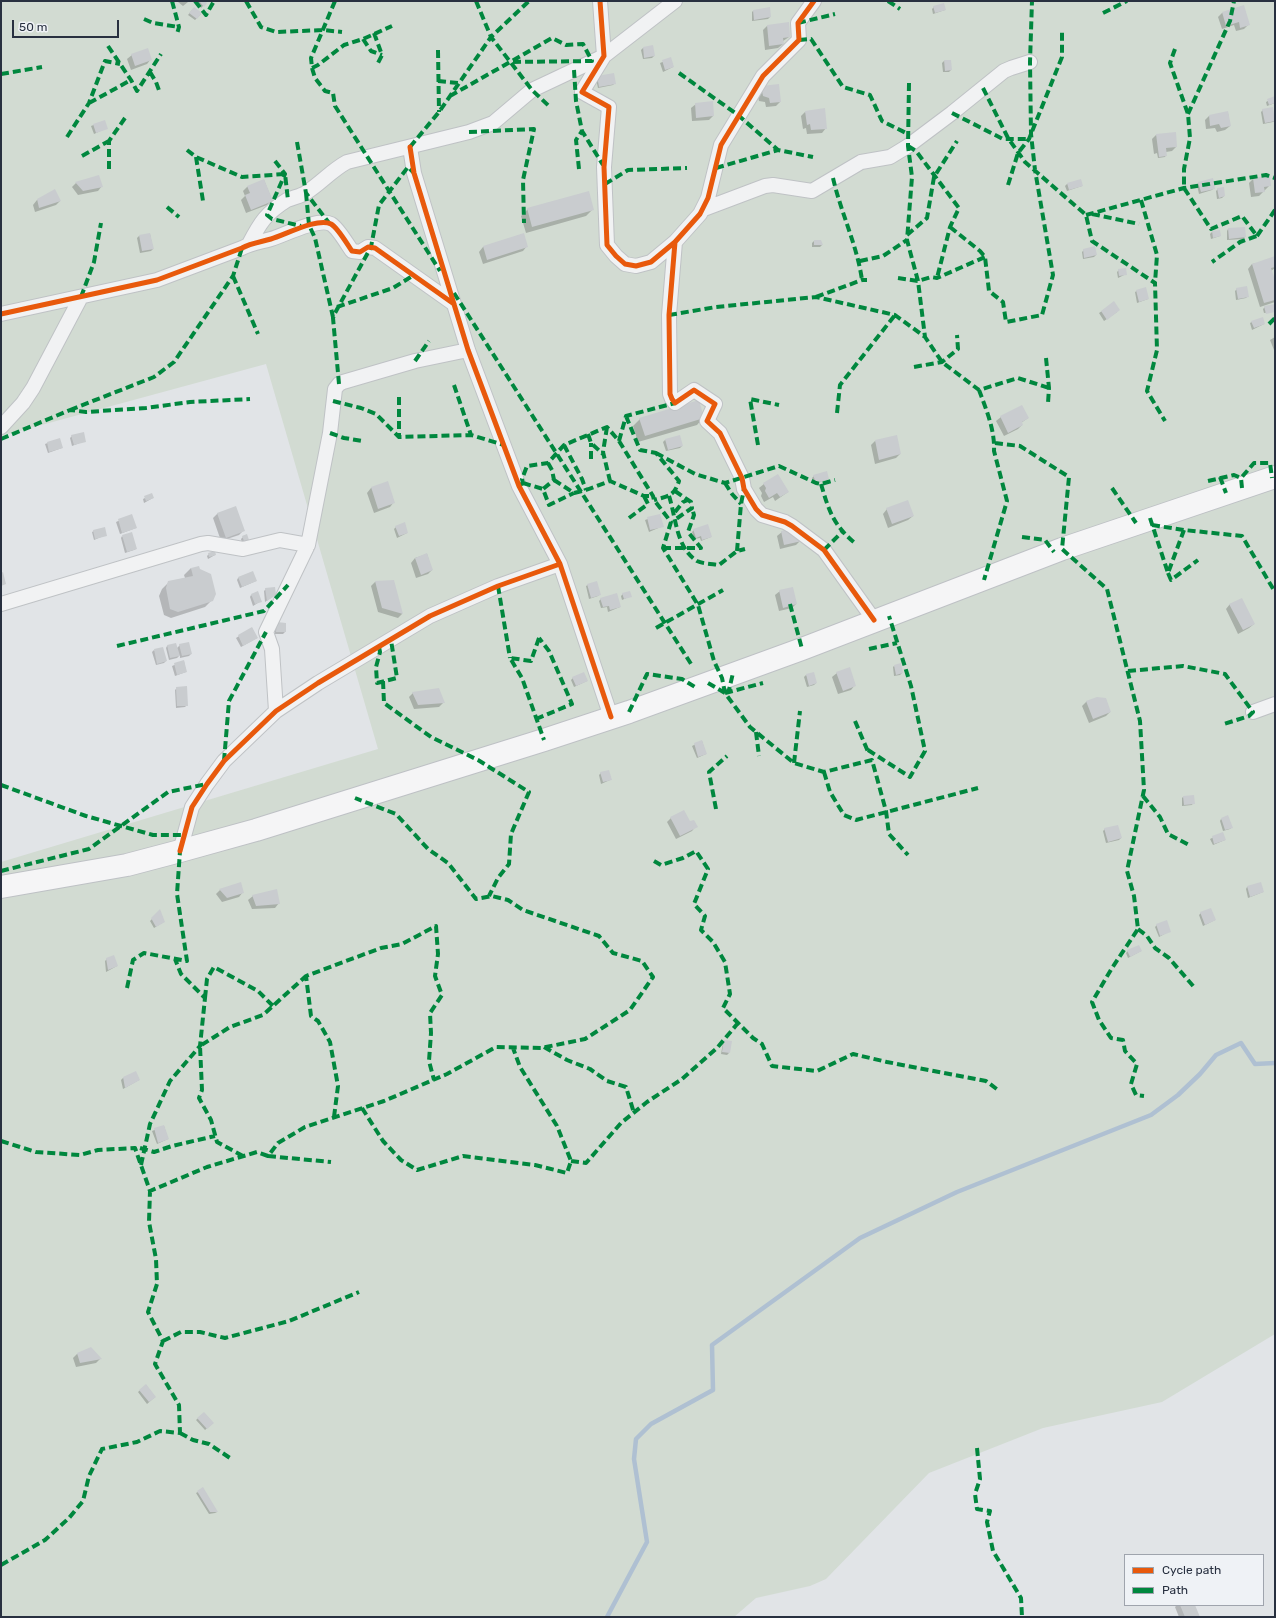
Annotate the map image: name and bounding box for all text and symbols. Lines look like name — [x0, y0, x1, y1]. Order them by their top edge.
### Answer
scale bar — [14, 12, 121, 38]
text: 50 m — [19, 20, 47, 34]
legend — [1124, 1554, 1264, 1606]
text: Cycle path — [1162, 1563, 1221, 1577]
text: Path — [1162, 1583, 1188, 1597]

